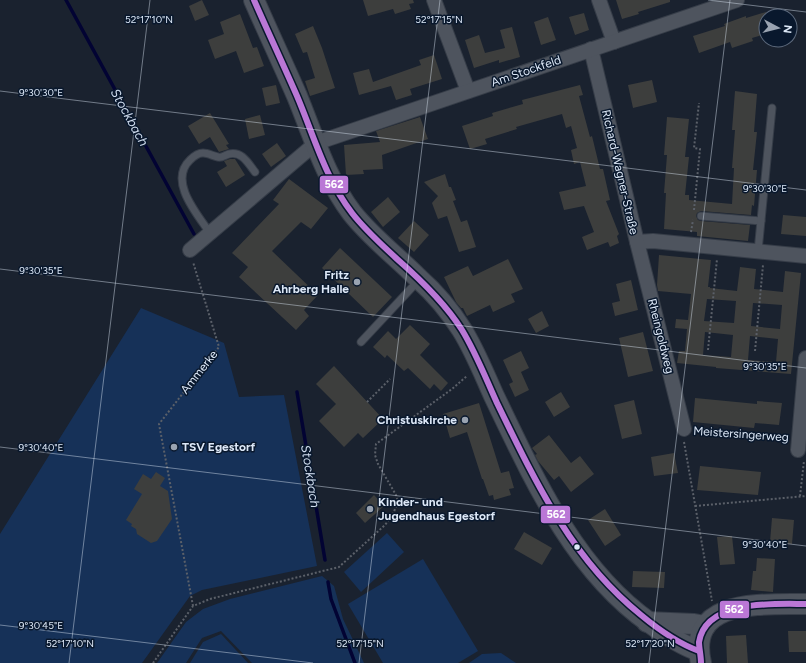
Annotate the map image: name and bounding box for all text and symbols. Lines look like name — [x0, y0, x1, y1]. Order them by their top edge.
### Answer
north arrow — [758, 8, 798, 48]
text: 52°17'10"N — [125, 13, 173, 26]
text: 52°17'15"N — [415, 13, 463, 26]
text: N — [780, 24, 794, 34]
street label: Am Stockfeld — [489, 52, 563, 90]
text: 9°30'30"E — [19, 86, 63, 99]
water label: Stockbach — [108, 86, 152, 149]
street label: Richard-Wagner-Straße — [599, 108, 641, 236]
line badge: 562 — [319, 175, 349, 194]
text: 562 — [324, 178, 344, 191]
text: 9°30'30"E — [743, 182, 787, 195]
text: 9°30'35"E — [19, 264, 63, 277]
place label: Fritz Ahrberg Halle — [273, 268, 349, 296]
marker: Fritz Ahrberg Halle — [352, 277, 362, 287]
street label: Rheingoldweg — [645, 297, 677, 375]
street label: Ammerke — [178, 347, 221, 397]
text: 9°30'35"E — [743, 360, 787, 373]
place label: Christuskirche — [377, 413, 457, 427]
marker: Christuskirche — [460, 415, 470, 425]
street label: Meistersingerweg — [693, 424, 789, 444]
place label: TSV Egestorf — [182, 440, 256, 454]
text: 9°30'40"E — [19, 441, 64, 454]
marker: TSV Egestorf — [169, 442, 179, 452]
water label: Stockbach — [298, 444, 323, 509]
place label: Kinder- und Jugendhaus Egestorf — [378, 495, 496, 523]
marker: Kinder- und Jugendhaus Egestorf — [365, 504, 375, 514]
line badge: 562 — [540, 505, 571, 524]
text: 562 — [546, 508, 566, 521]
text: 9°30'40"E — [743, 538, 788, 551]
unlabelled marker — [572, 542, 582, 552]
line badge: 562 — [719, 600, 750, 619]
text: 562 — [724, 603, 744, 616]
text: 9°30'45"E — [19, 619, 63, 632]
text: 52°17'10"N — [46, 637, 94, 650]
text: 52°17'15"N — [336, 637, 384, 650]
text: 52°17'20"N — [625, 637, 675, 650]

